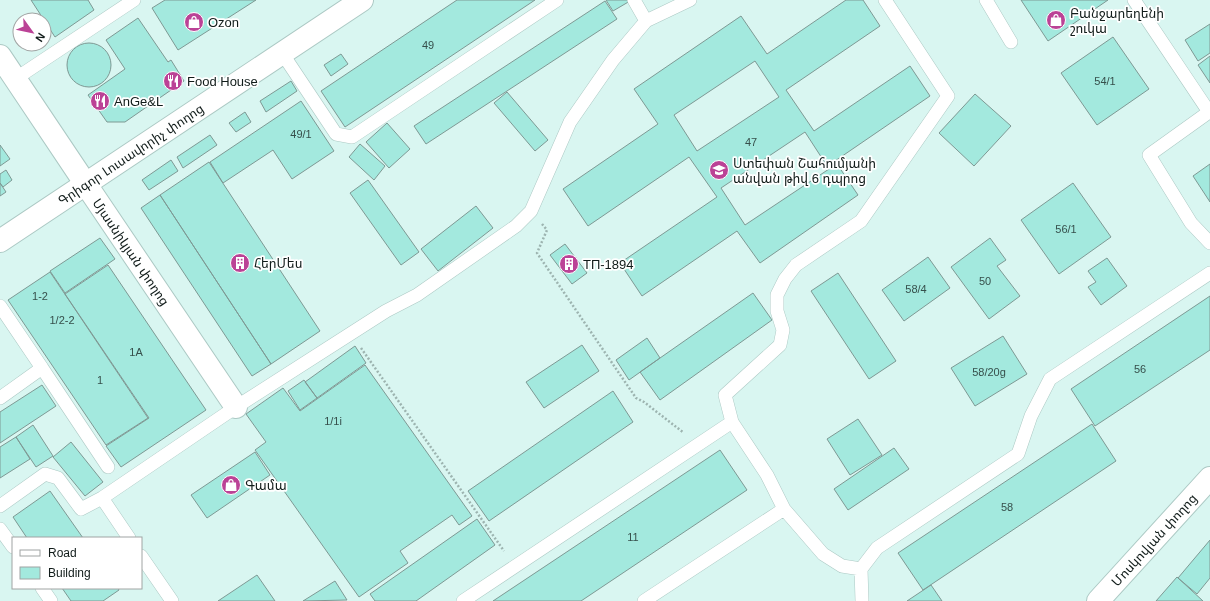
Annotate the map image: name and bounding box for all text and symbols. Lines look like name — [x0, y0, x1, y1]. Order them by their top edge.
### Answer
place label: Բանջարեղենի շուկա — [1070, 6, 1164, 36]
shop icon: Բանջարեղենի շուկա — [1045, 9, 1067, 31]
shop icon: Ozon — [183, 11, 205, 33]
north arrow — [12, 12, 52, 52]
place label: Ozon — [208, 15, 239, 30]
text: N — [33, 31, 48, 44]
house number: 49 — [422, 39, 434, 51]
restaurant icon: Food House — [162, 70, 184, 92]
place label: Food House — [187, 74, 258, 89]
house number: 54/1 — [1094, 75, 1116, 87]
restaurant icon: AnGe&L — [89, 90, 111, 112]
place label: AnGe&L — [114, 94, 163, 109]
street label: Գրիգոր Լուսավորիչ փողոց — [55, 101, 206, 208]
house number: 49/1 — [290, 128, 312, 140]
house number: 47 — [745, 136, 757, 148]
place label: Ստեփան Շահումյանի անվան թիվ 6 դպրոց — [733, 156, 876, 186]
school or university icon: Ստեփան Շահումյանի անվան թիվ 6 դպրոց — [708, 159, 730, 181]
street label: Մյասնիկյան փողոց — [90, 196, 172, 308]
house number: 56/1 — [1055, 223, 1077, 235]
building icon: ՀերՄես — [229, 252, 251, 274]
building icon: ТП-1894 — [558, 253, 580, 275]
place label: ՀերՄես — [254, 256, 302, 271]
place label: ТП-1894 — [583, 257, 634, 272]
house number: 50 — [979, 275, 991, 287]
house number: 58/4 — [905, 283, 927, 295]
house number: 1-2 — [32, 290, 48, 302]
house number: 1/2-2 — [49, 314, 75, 326]
house number: 1A — [129, 346, 143, 358]
house number: 56 — [1134, 363, 1146, 375]
house number: 58/20g — [972, 366, 1006, 378]
house number: 1 — [97, 374, 103, 386]
house number: 1/1i — [324, 415, 342, 427]
shop icon: Գամա — [220, 474, 242, 496]
place label: Գամա — [245, 478, 287, 493]
street label: Մոսկովյան փողոց — [1109, 491, 1200, 589]
house number: 58 — [1001, 501, 1013, 513]
house number: 11 — [627, 531, 639, 543]
legend — [12, 537, 142, 589]
text: Road — [48, 546, 77, 560]
text: Building — [48, 566, 91, 580]

